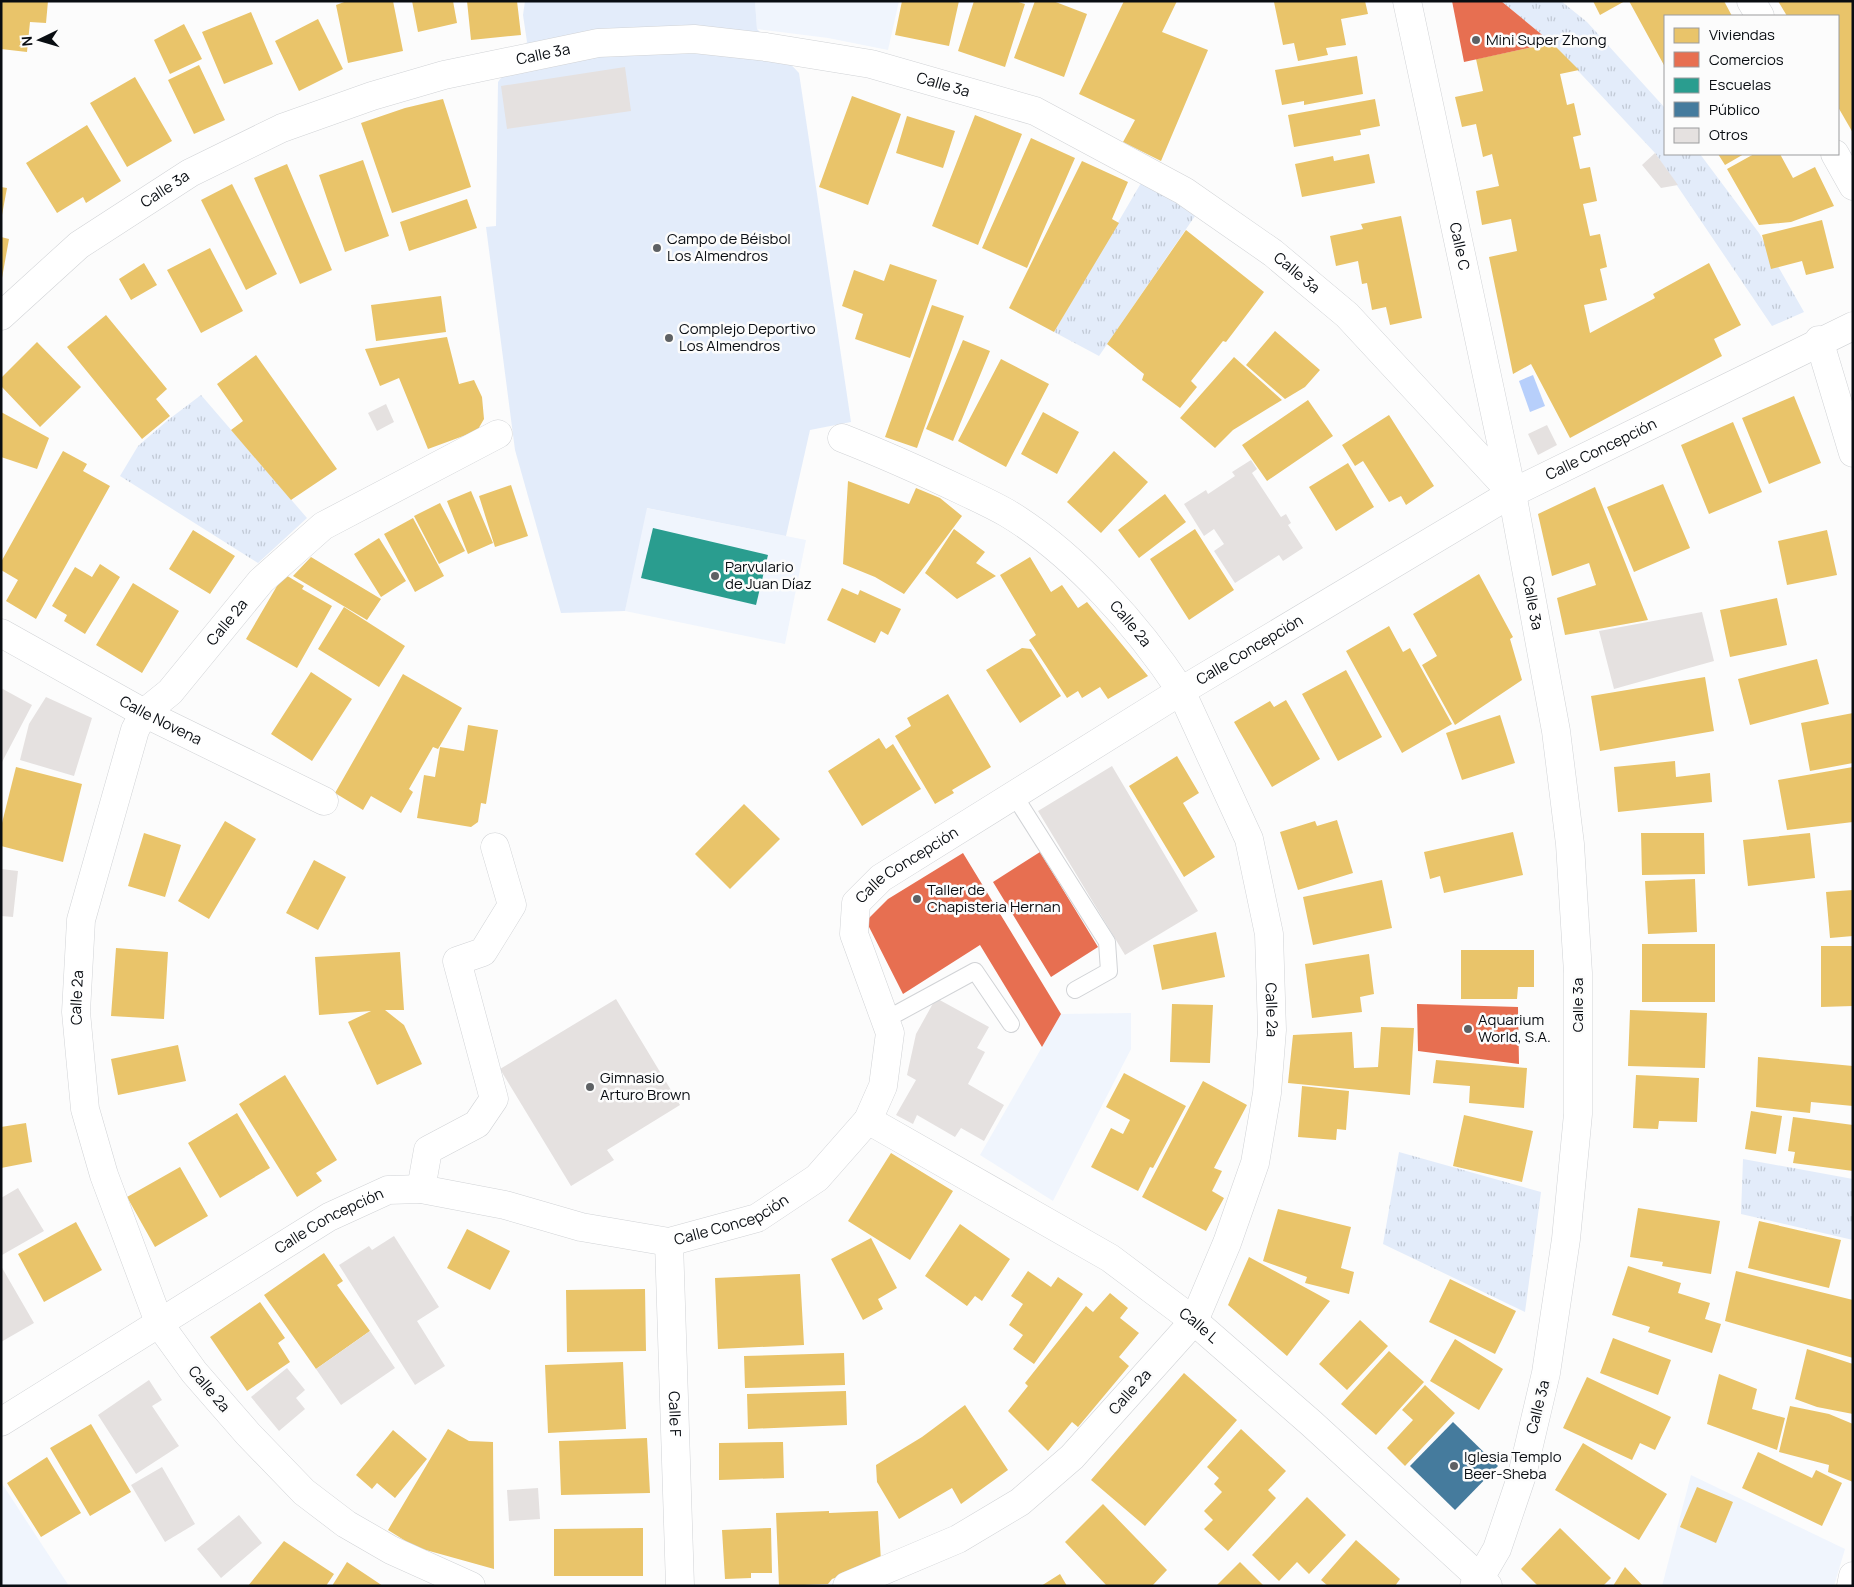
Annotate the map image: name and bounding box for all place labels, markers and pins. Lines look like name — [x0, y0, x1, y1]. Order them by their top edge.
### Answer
place label: Mini Super Zhong — [1486, 29, 1607, 50]
marker: Mini Super Zhong — [1470, 34, 1482, 46]
place label: Campo de Béisbol Los Almendros — [667, 228, 791, 266]
marker: Campo de Béisbol Los Almendros — [651, 242, 663, 254]
place label: Complejo Deportivo Los Almendros — [679, 318, 816, 356]
marker: Complejo Deportivo Los Almendros — [663, 332, 675, 344]
place label: Parvulario de Juan Díaz — [725, 556, 812, 594]
marker: Parvulario de Juan Díaz — [709, 570, 721, 582]
place label: Taller de Chapisteria Hernan — [927, 879, 1061, 917]
marker: Taller de Chapisteria Hernan — [911, 893, 923, 905]
place label: Aquarium World, S.A. — [1478, 1009, 1551, 1047]
marker: Aquarium World, S.A. — [1462, 1023, 1474, 1035]
place label: Gimnasio Arturo Brown — [600, 1067, 690, 1105]
marker: Gimnasio Arturo Brown — [584, 1081, 596, 1093]
place label: Iglesia Templo Beer-Sheba — [1464, 1446, 1562, 1484]
marker: Iglesia Templo Beer-Sheba — [1448, 1460, 1460, 1472]

